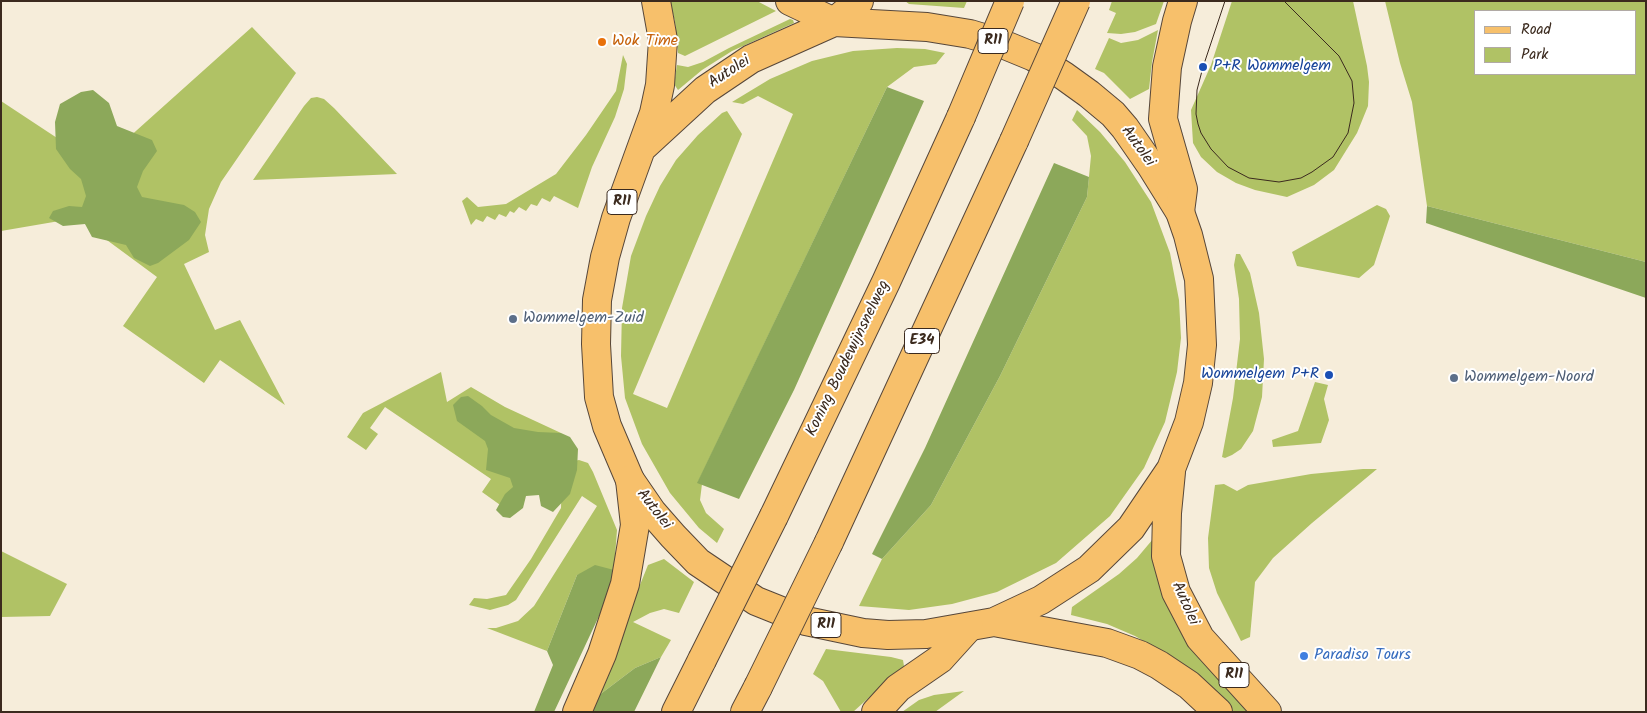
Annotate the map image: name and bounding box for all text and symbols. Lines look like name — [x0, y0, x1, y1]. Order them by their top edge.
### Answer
legend — [1474, 10, 1637, 75]
text: Road — [1521, 18, 1551, 42]
road number: R11 — [978, 28, 1008, 54]
place label: Wok Time — [612, 32, 678, 52]
marker: Wok Time — [596, 36, 608, 48]
text: Park — [1521, 43, 1548, 67]
street label: Autolei — [706, 52, 754, 94]
place label: P+R Wommelgem — [1213, 57, 1331, 77]
marker: P+R Wommelgem — [1197, 61, 1209, 73]
street label: Autolei — [1116, 123, 1158, 171]
road number: R11 — [607, 190, 637, 214]
street label: Koning Boudewijnsnelweg — [803, 278, 895, 440]
place label: Wommelgem-Zuid — [523, 309, 644, 329]
marker: Wommelgem-Zuid — [507, 313, 519, 325]
road number: E34 — [904, 328, 940, 354]
place label: Wommelgem P+R — [1201, 365, 1319, 385]
place label: Wommelgem-Noord — [1464, 368, 1594, 388]
marker: Wommelgem P+R — [1323, 369, 1335, 381]
marker: Wommelgem-Noord — [1448, 372, 1460, 384]
street label: Autolei — [631, 486, 675, 534]
street label: Autolei — [1166, 579, 1202, 629]
road number: R11 — [811, 612, 841, 638]
place label: Paradiso Tours — [1314, 646, 1411, 666]
marker: Paradiso Tours — [1298, 650, 1310, 662]
road number: R11 — [1219, 662, 1249, 688]

